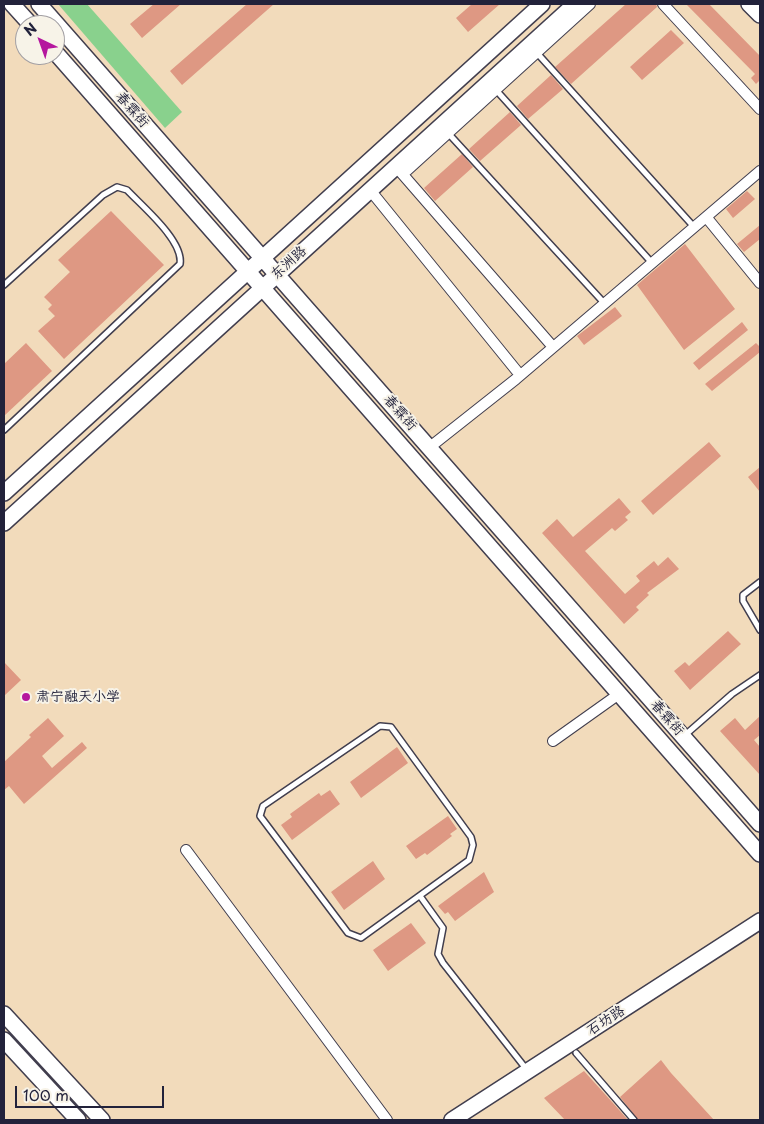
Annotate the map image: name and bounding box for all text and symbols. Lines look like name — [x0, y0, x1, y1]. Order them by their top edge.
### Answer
north arrow — [15, 15, 65, 65]
text: N — [19, 18, 41, 41]
street label: 春霖街 — [112, 89, 152, 131]
street label: 东洲路 — [268, 243, 310, 283]
street label: 春霖街 — [380, 392, 420, 434]
place label: 肃宁融天小学 — [36, 689, 120, 705]
marker: 肃宁融天小学 — [20, 691, 32, 703]
street label: 春霖街 — [647, 697, 687, 739]
street label: 石坊路 — [584, 1003, 628, 1039]
scale bar — [18, 1076, 166, 1108]
text: 100 m — [23, 1083, 69, 1106]

